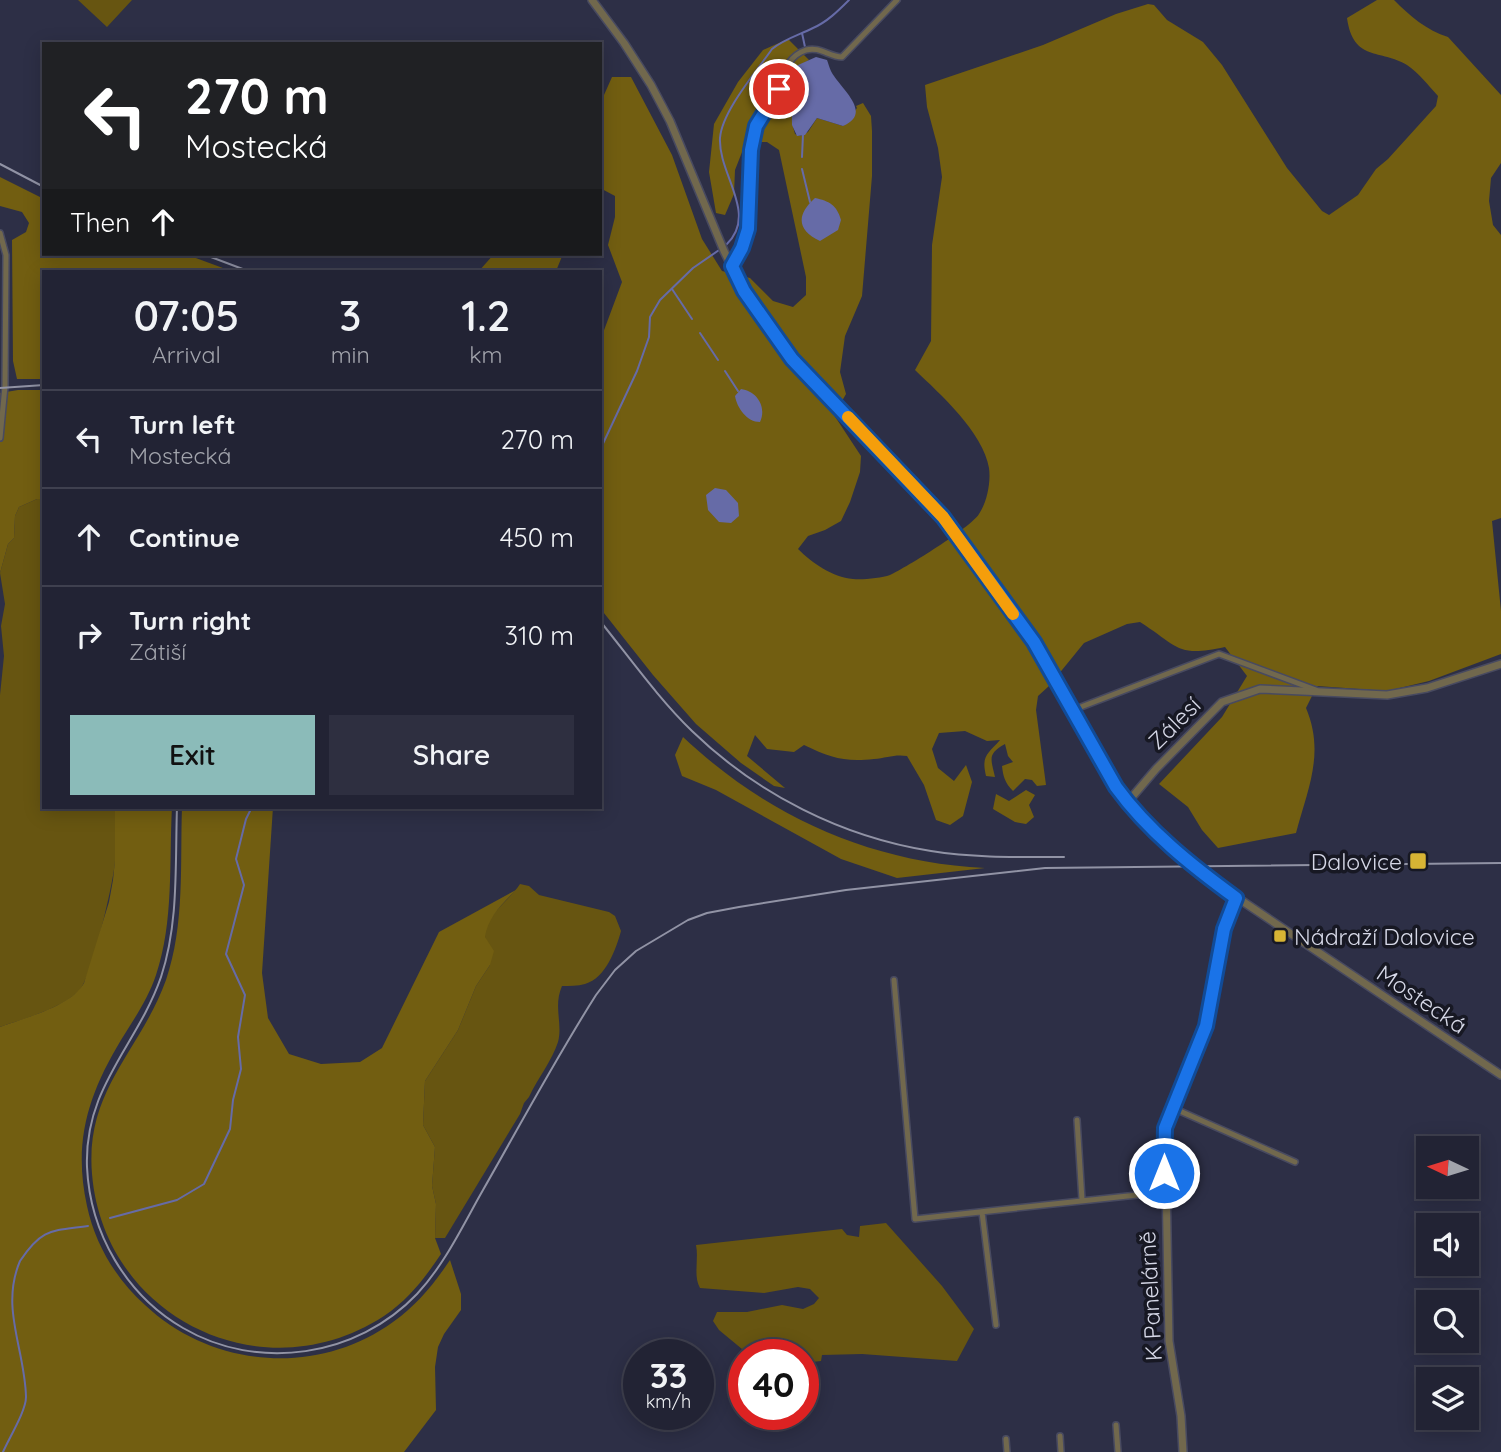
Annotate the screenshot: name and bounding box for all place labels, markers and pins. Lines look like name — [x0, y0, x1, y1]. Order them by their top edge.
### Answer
pin — [749, 59, 809, 119]
place label: Dalovice — [1311, 847, 1402, 876]
marker: Dalovice — [1408, 851, 1428, 871]
place label: Nádraží Dalovice — [1294, 922, 1475, 951]
marker: Nádraží Dalovice — [1272, 928, 1288, 944]

